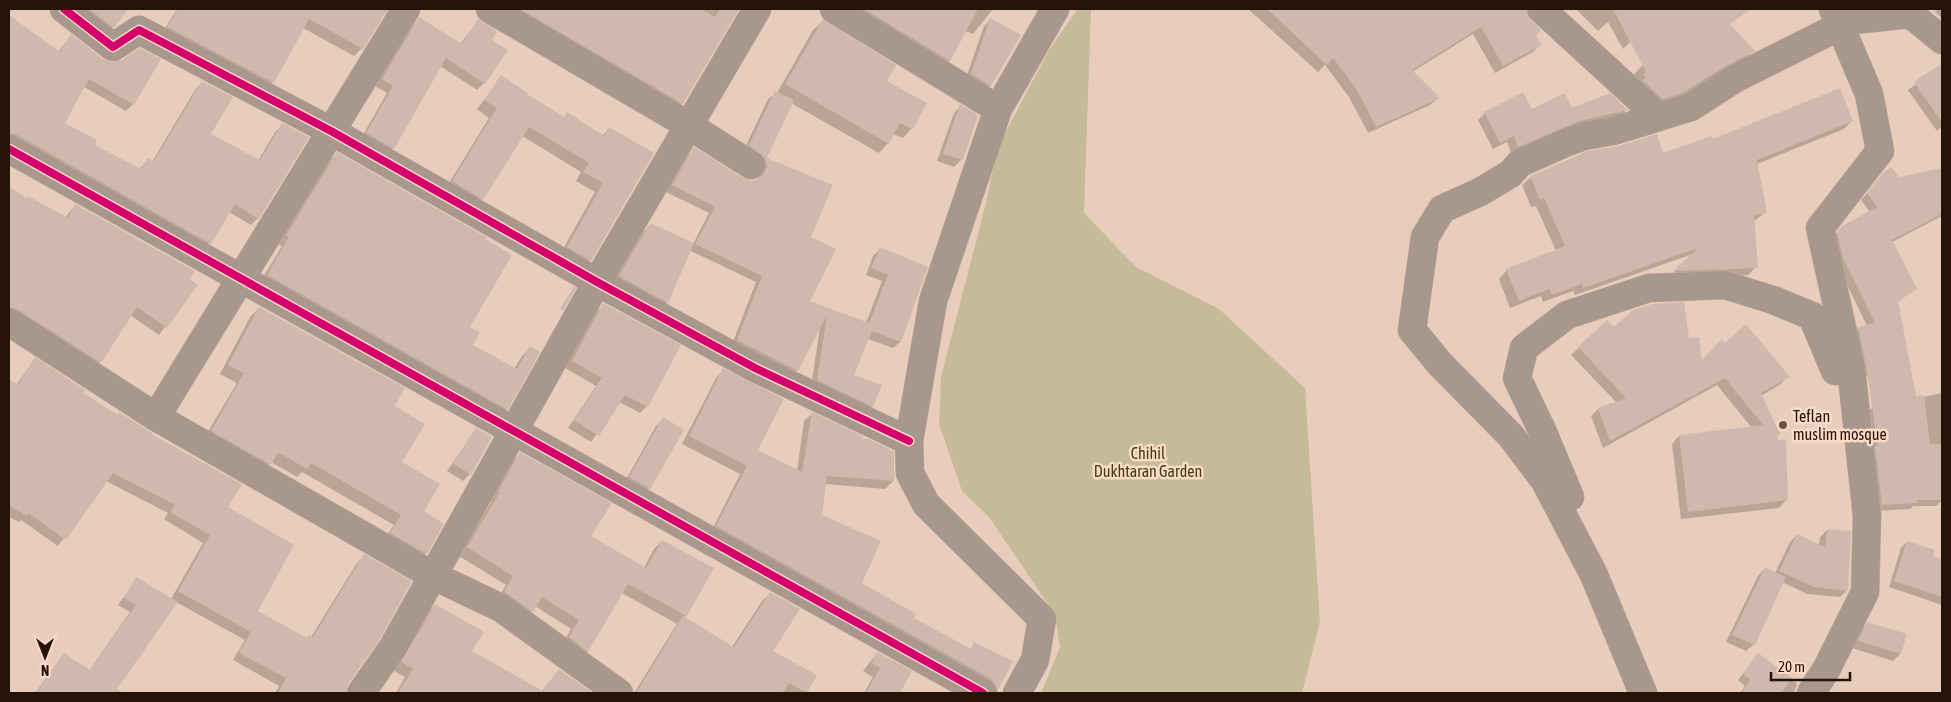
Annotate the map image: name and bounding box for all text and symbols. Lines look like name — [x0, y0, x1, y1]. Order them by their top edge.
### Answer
place label: Teflan muslim mosque — [1793, 407, 1887, 444]
marker: Teflan muslim mosque — [1777, 419, 1789, 431]
park label: Chihil Dukhtaran Garden — [1094, 444, 1202, 480]
north arrow — [20, 632, 70, 682]
scale bar — [1771, 650, 1850, 682]
text: 20 m — [1778, 658, 1805, 675]
text: N — [41, 662, 49, 678]

